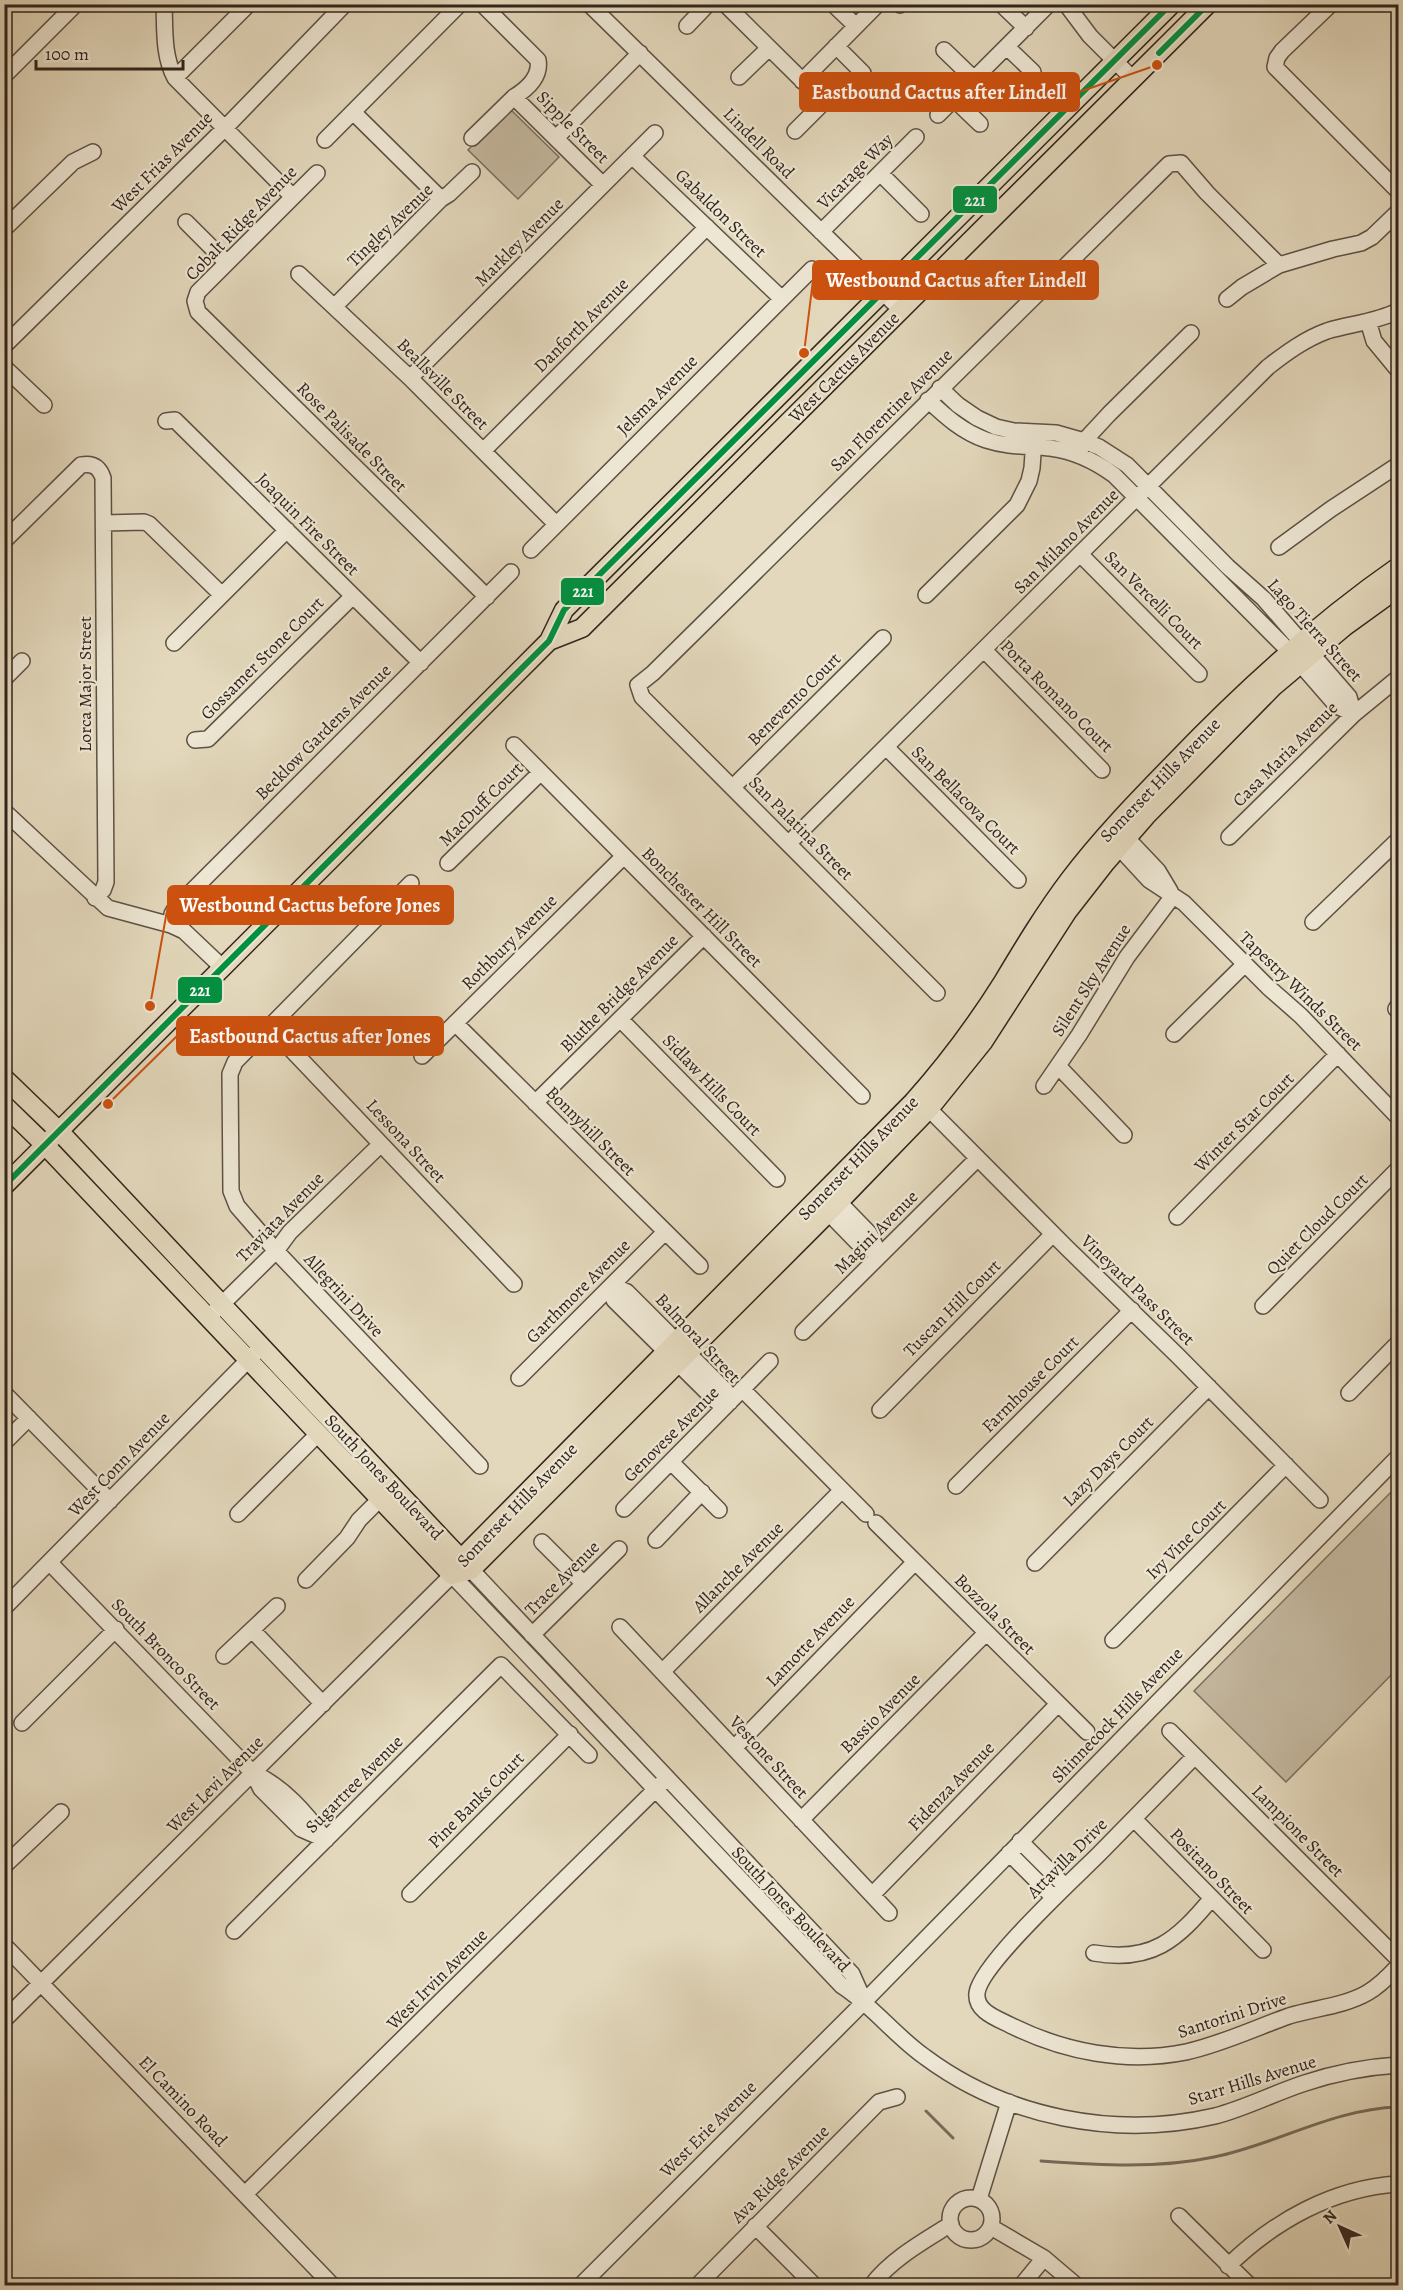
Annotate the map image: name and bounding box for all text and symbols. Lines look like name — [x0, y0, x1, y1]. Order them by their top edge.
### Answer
scale bar — [36, 33, 183, 71]
text: 100 m — [45, 42, 89, 66]
callout: Eastbound Cactus after Lindell — [800, 73, 1079, 111]
text: Eastbound Cactus after Lindell — [812, 79, 1067, 106]
street label: Sipple Street — [531, 85, 615, 169]
street label: Lindell Road — [718, 102, 800, 184]
street label: West Frias Avenue — [105, 106, 218, 219]
street label: Vicarage Way — [811, 127, 899, 215]
street label: Cobalt Ridge Avenue — [180, 160, 302, 286]
street label: Gabaldon Street — [670, 163, 772, 263]
street label: Tingley Avenue — [342, 178, 438, 272]
line badge: 221 — [952, 185, 998, 214]
text: 221 — [964, 190, 986, 212]
street label: Markley Avenue — [469, 192, 569, 292]
callout: Westbound Cactus after Lindell — [813, 261, 1098, 299]
text: Westbound Cactus after Lindell — [825, 267, 1087, 294]
street label: Danforth Avenue — [528, 272, 634, 378]
street label: West Cactus Avenue — [783, 306, 905, 428]
street label: Beallsville Street — [392, 333, 494, 435]
street label: San Florentine Avenue — [824, 343, 958, 477]
street label: Jelsma Avenue — [611, 349, 703, 441]
street label: Rose Palisade Street — [292, 377, 412, 497]
street label: Joaquin Fire Street — [251, 467, 365, 581]
street label: San Milano Avenue — [1008, 483, 1124, 599]
street label: San Vercelli Court — [1099, 545, 1209, 655]
street label: Lago Tierra Street — [1262, 573, 1368, 687]
line badge: 221 — [560, 577, 605, 606]
text: 221 — [572, 581, 594, 603]
street label: Gossamer Stone Court — [195, 591, 329, 725]
street label: Lorca Major Street — [73, 616, 97, 752]
street label: Porta Romano Court — [995, 634, 1119, 758]
street label: Benevento Court — [742, 647, 846, 751]
street label: Becklow Gardens Avenue — [250, 659, 396, 805]
street label: Casa Maria Avenue — [1227, 696, 1343, 812]
street label: Somerset Hills Avenue — [1094, 712, 1226, 848]
street label: San Bellacova Court — [906, 740, 1026, 860]
street label: MacDuff Court — [434, 756, 529, 851]
street label: San Palatina Street — [743, 770, 859, 886]
street label: Bonchester Hill Street — [636, 841, 768, 973]
callout: Westbound Cactus before Jones — [168, 886, 453, 924]
street label: Rothbury Avenue — [456, 889, 562, 995]
text: Westbound Cactus before Jones — [179, 892, 440, 919]
street label: Silent Sky Avenue — [1046, 919, 1136, 1041]
street label: Tapestry Winds Street — [1234, 926, 1368, 1056]
street label: Bluthe Bridge Avenue — [554, 928, 684, 1058]
line badge: 221 — [177, 976, 223, 1004]
text: 221 — [189, 980, 211, 1002]
callout: Eastbound Cactus after Jones — [177, 1017, 443, 1055]
text: Eastbound Cactus after Jones — [189, 1023, 431, 1050]
street label: Sidlaw Hills Court — [657, 1029, 767, 1141]
street label: Winter Star Court — [1188, 1067, 1299, 1178]
street label: Bonnyhill Street — [541, 1081, 641, 1181]
street label: Somerset Hills Avenue — [792, 1090, 924, 1226]
street label: Lessona Street — [361, 1094, 451, 1188]
street label: Traviata Avenue — [231, 1167, 329, 1267]
street label: Quiet Cloud Court — [1261, 1168, 1373, 1280]
street label: Magini Avenue — [829, 1185, 923, 1279]
street label: Vineyard Pass Street — [1075, 1229, 1200, 1351]
street label: Garthmore Avenue — [521, 1234, 635, 1348]
street label: Allegrini Drive — [298, 1247, 389, 1342]
street label: Tuscan Hill Court — [898, 1254, 1006, 1362]
street label: Balmoral Street — [650, 1288, 746, 1388]
street label: Farmhouse Court — [976, 1330, 1084, 1438]
street label: Genovese Avenue — [618, 1381, 724, 1487]
street label: West Conn Avenue — [62, 1406, 175, 1522]
street label: South Jones Boulevard — [319, 1409, 449, 1545]
street label: Lazy Days Court — [1057, 1410, 1159, 1512]
street label: Somerset Hills Avenue — [451, 1437, 583, 1573]
street label: Ivy Vine Court — [1140, 1493, 1232, 1585]
street label: Allanche Avenue — [686, 1516, 789, 1619]
street label: Trace Avenue — [519, 1535, 605, 1621]
street label: Bozzola Street — [949, 1568, 1041, 1660]
street label: Lamotte Avenue — [760, 1590, 860, 1692]
street label: South Bronco Street — [106, 1593, 226, 1715]
street label: Shinnecock Hills Avenue — [1046, 1642, 1188, 1788]
street label: Bassio Avenue — [834, 1667, 926, 1759]
street label: Vestone Street — [724, 1709, 814, 1804]
street label: West Levi Avenue — [161, 1730, 269, 1838]
street label: Sugartree Avenue — [300, 1730, 408, 1838]
street label: Fidenza Avenue — [902, 1736, 1000, 1836]
street label: Pine Banks Court — [422, 1746, 530, 1854]
street label: Lampione Street — [1246, 1779, 1350, 1883]
street label: Attavilla Drive — [1021, 1813, 1112, 1904]
street label: Positano Street — [1165, 1823, 1259, 1919]
street label: South Jones Boulevard — [726, 1841, 856, 1977]
street label: West Irvin Avenue — [380, 1923, 493, 2036]
street label: Santorini Drive — [1174, 1986, 1290, 2044]
street label: Starr Hills Avenue — [1185, 2049, 1319, 2111]
street label: El Camino Road — [133, 2050, 233, 2152]
street label: West Erie Avenue — [654, 2075, 762, 2183]
street label: Ava Ridge Avenue — [725, 2120, 834, 2229]
north arrow — [1310, 2197, 1370, 2257]
text: N — [1318, 2205, 1342, 2229]

